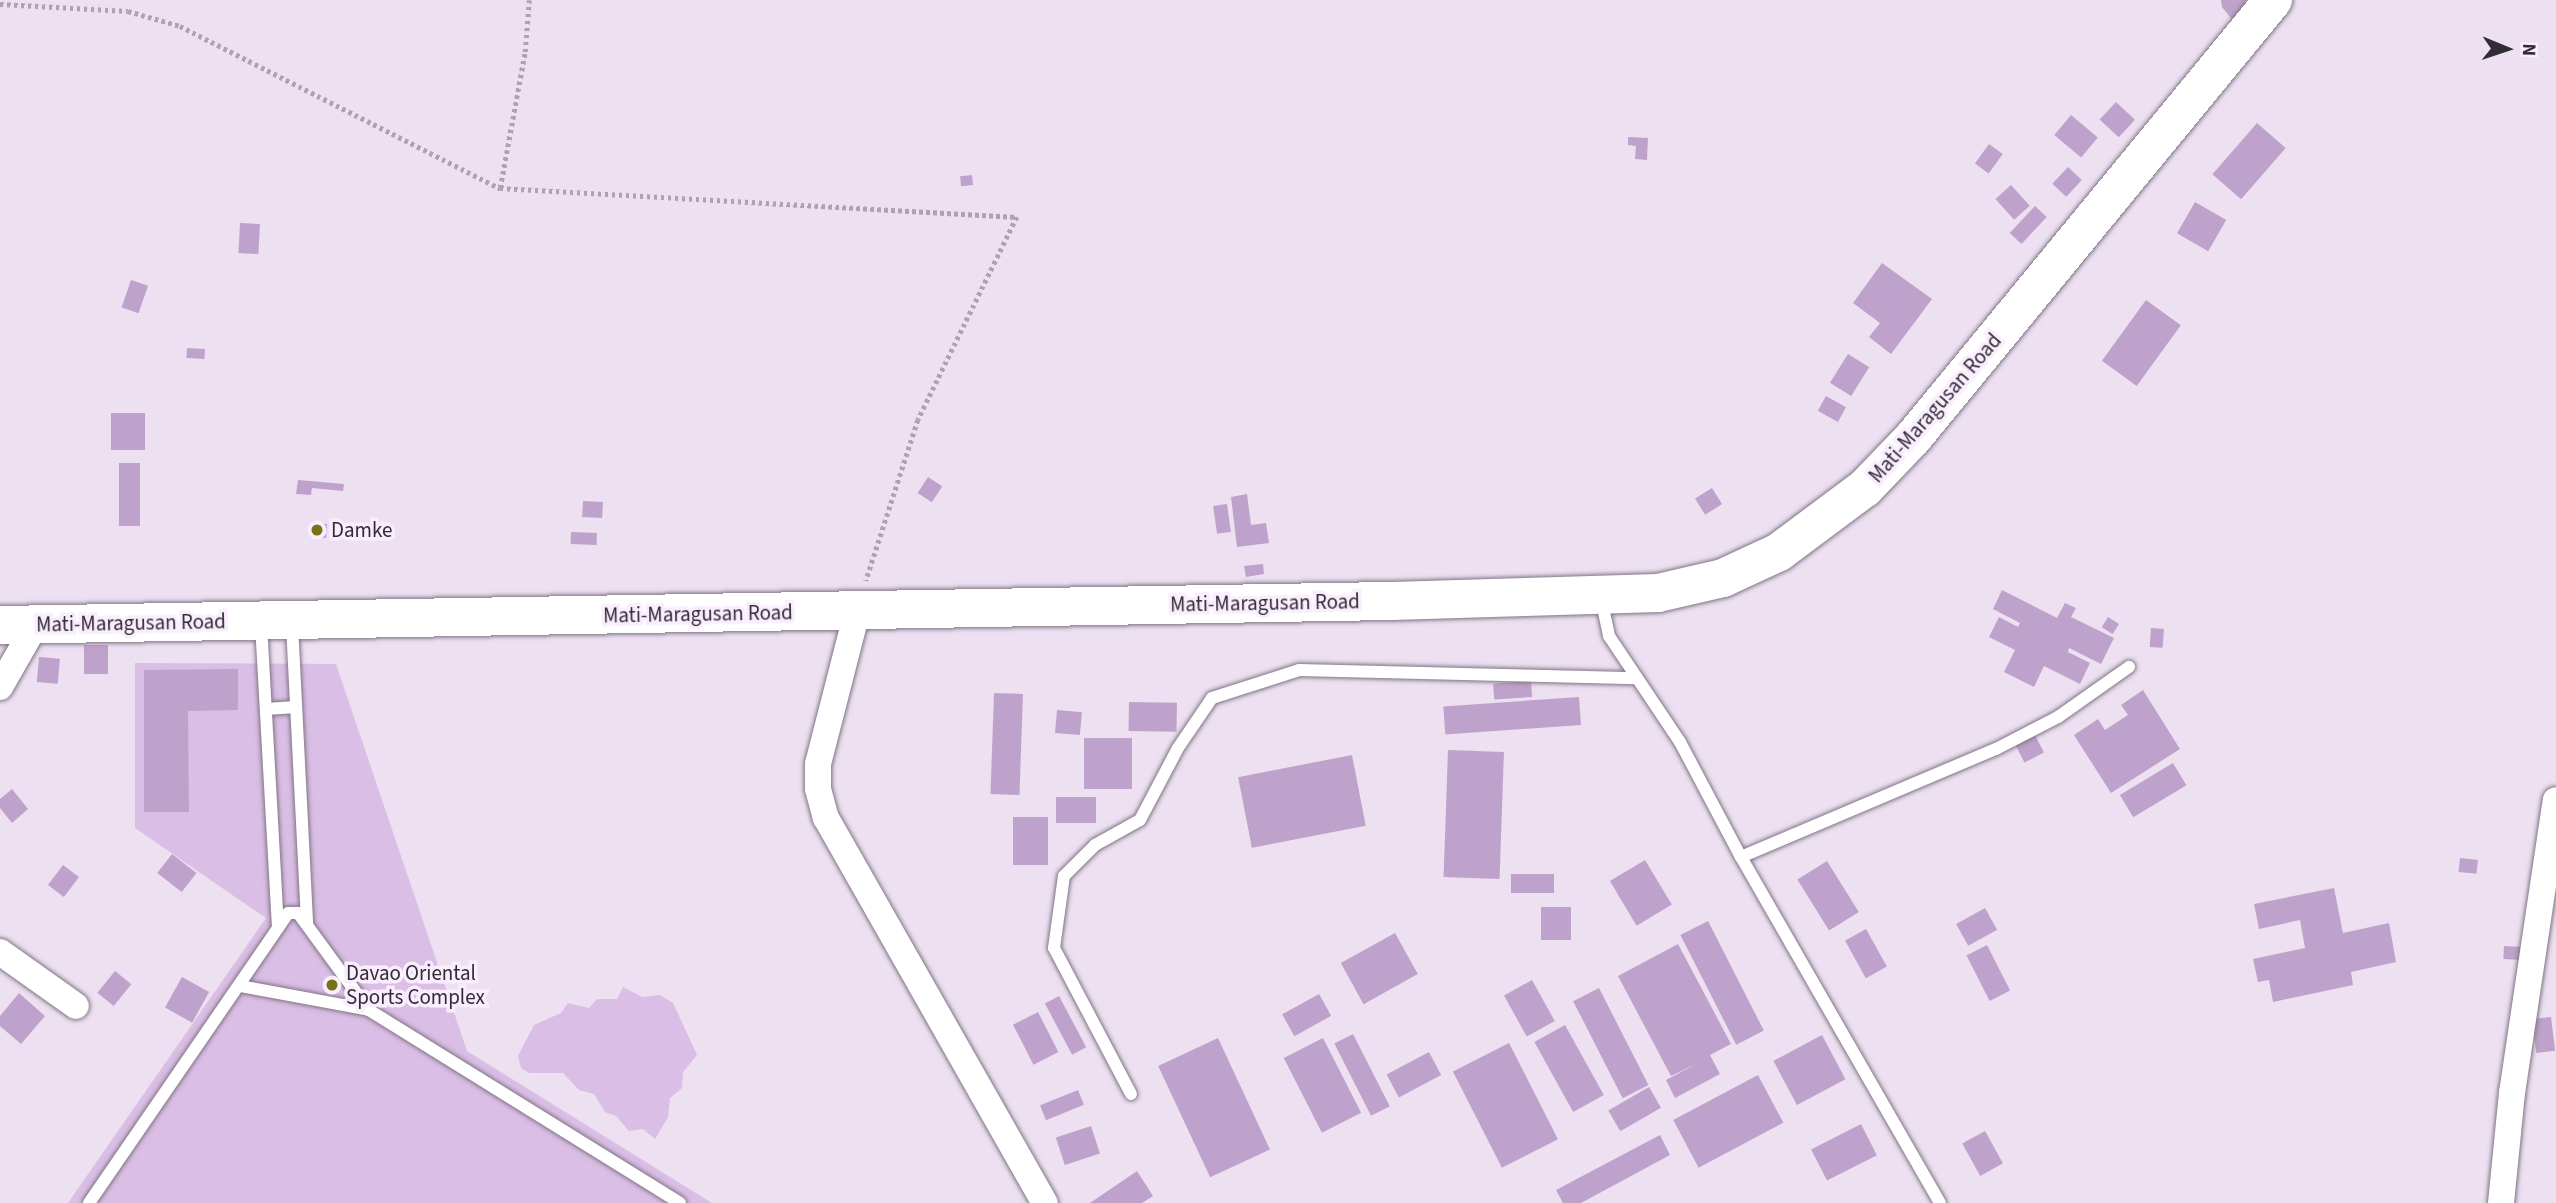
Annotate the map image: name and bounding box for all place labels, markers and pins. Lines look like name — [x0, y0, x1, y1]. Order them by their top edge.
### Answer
place label: Damke — [331, 517, 392, 543]
marker: Damke — [309, 522, 325, 538]
place label: Davao Oriental Sports Complex — [346, 960, 485, 1010]
marker: Davao Oriental Sports Complex — [324, 977, 340, 993]

